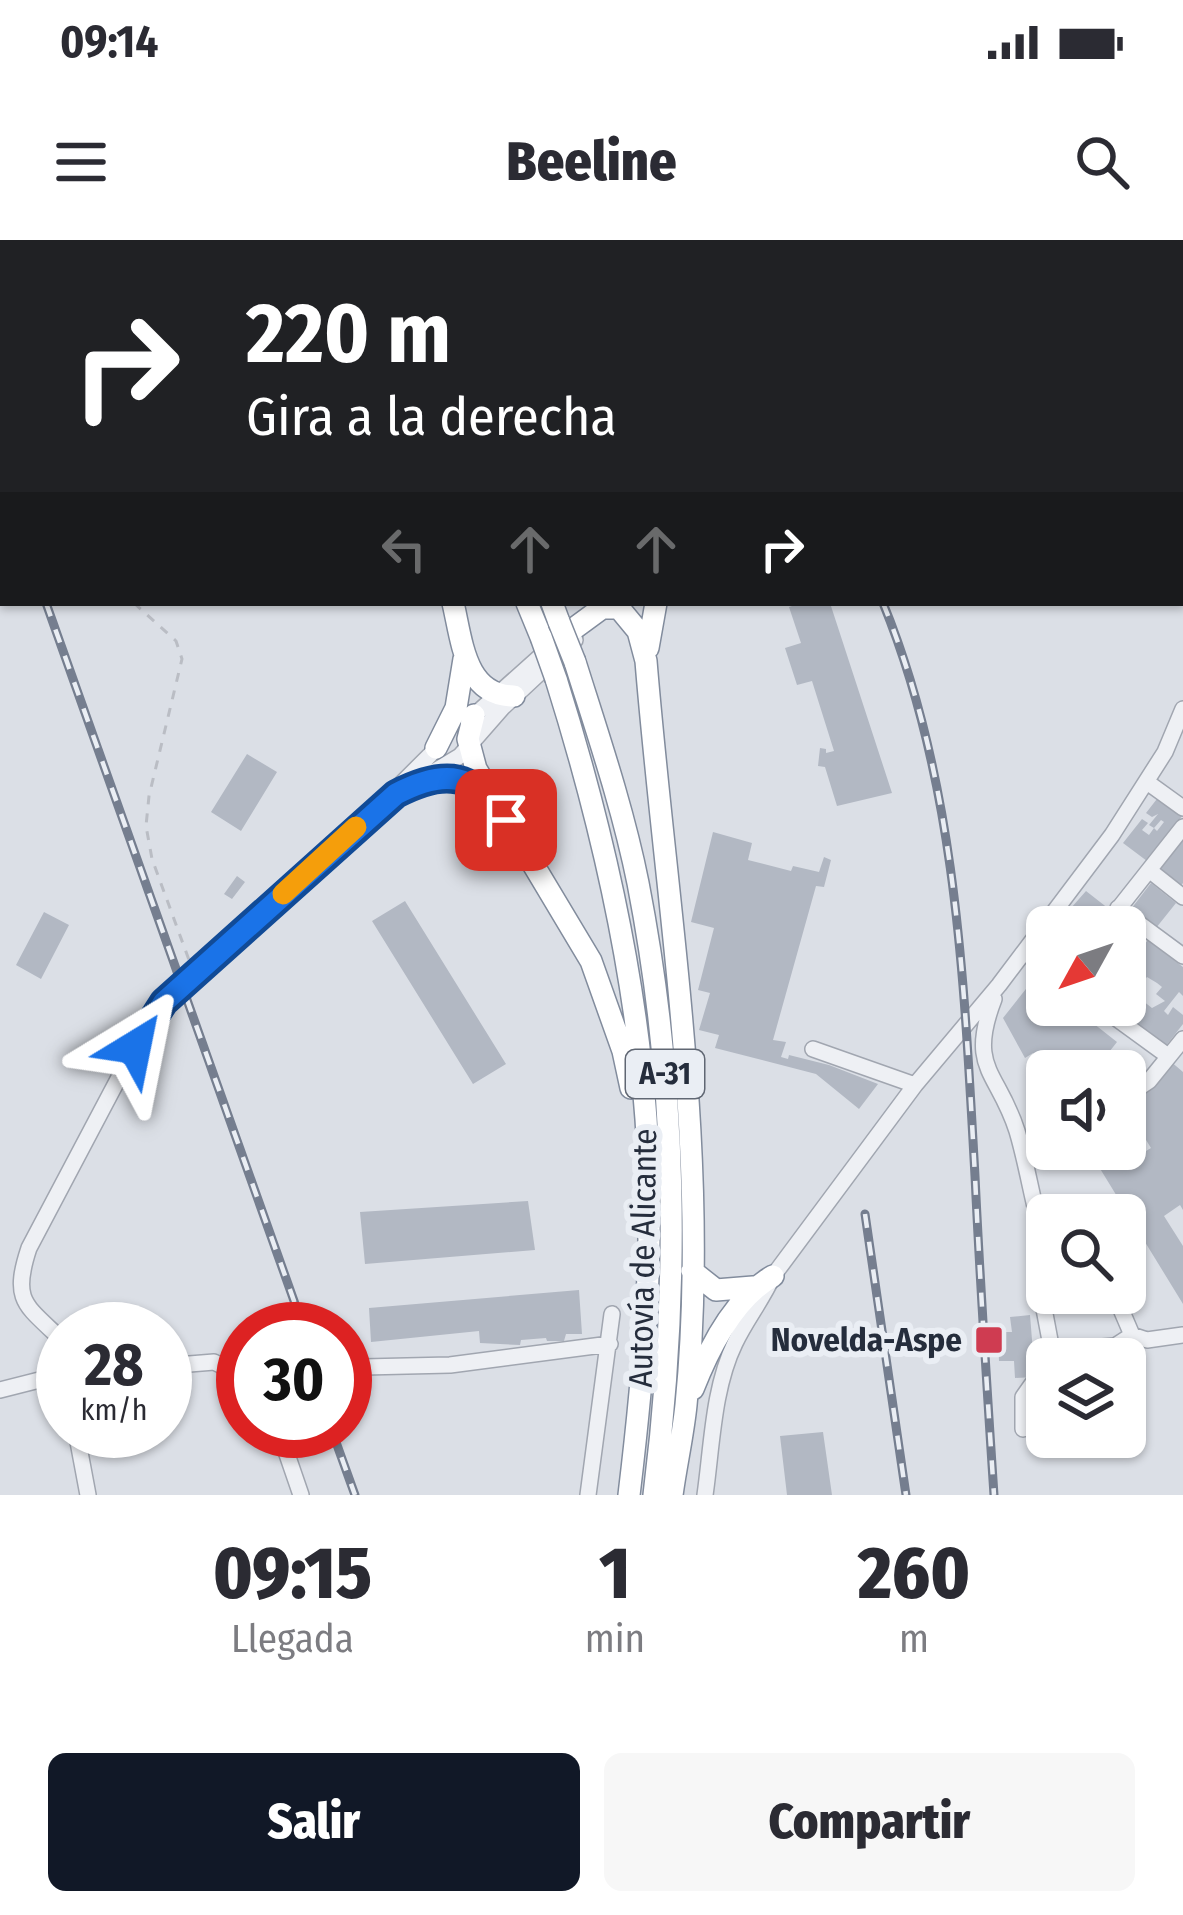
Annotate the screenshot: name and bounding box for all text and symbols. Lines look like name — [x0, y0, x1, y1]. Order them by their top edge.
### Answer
text: 09:14 — [60, 15, 158, 69]
icon: menu — [48, 129, 114, 195]
icon: search — [1069, 129, 1135, 195]
text: Beeline — [506, 130, 677, 194]
text: 220 m — [246, 283, 451, 384]
icon: right — [48, 288, 204, 444]
text: Gira a la derecha — [246, 385, 617, 449]
icon: left — [371, 516, 437, 582]
icon: ahead — [497, 516, 563, 582]
icon: ahead — [623, 516, 689, 582]
icon: right — [749, 516, 815, 582]
pin — [455, 769, 557, 871]
icon: arrive — [473, 787, 539, 853]
north arrow — [1026, 906, 1146, 1026]
map controls — [1026, 906, 1146, 1458]
position arrow — [72, 984, 198, 1110]
road number: A-31 — [626, 1050, 704, 1098]
button: sound — [1026, 1050, 1146, 1170]
street label: Autovía de Alicante — [621, 1128, 665, 1388]
button: search — [1026, 1194, 1146, 1314]
speed limit sign: 30 — [216, 1302, 372, 1458]
place label: Novelda-Aspe — [771, 1320, 962, 1360]
marker: Novelda-Aspe — [973, 1324, 1005, 1356]
text: 28 — [84, 1329, 144, 1401]
button: layers — [1026, 1338, 1146, 1458]
text: km/h — [81, 1392, 147, 1428]
text: 09:15 — [213, 1531, 372, 1617]
text: 1 — [599, 1531, 631, 1617]
text: 260 — [858, 1531, 970, 1617]
text: Llegada — [231, 1616, 354, 1662]
text: min — [585, 1616, 645, 1662]
text: m — [899, 1616, 929, 1662]
button: Salir — [48, 1753, 580, 1891]
button: Compartir — [604, 1753, 1135, 1891]

